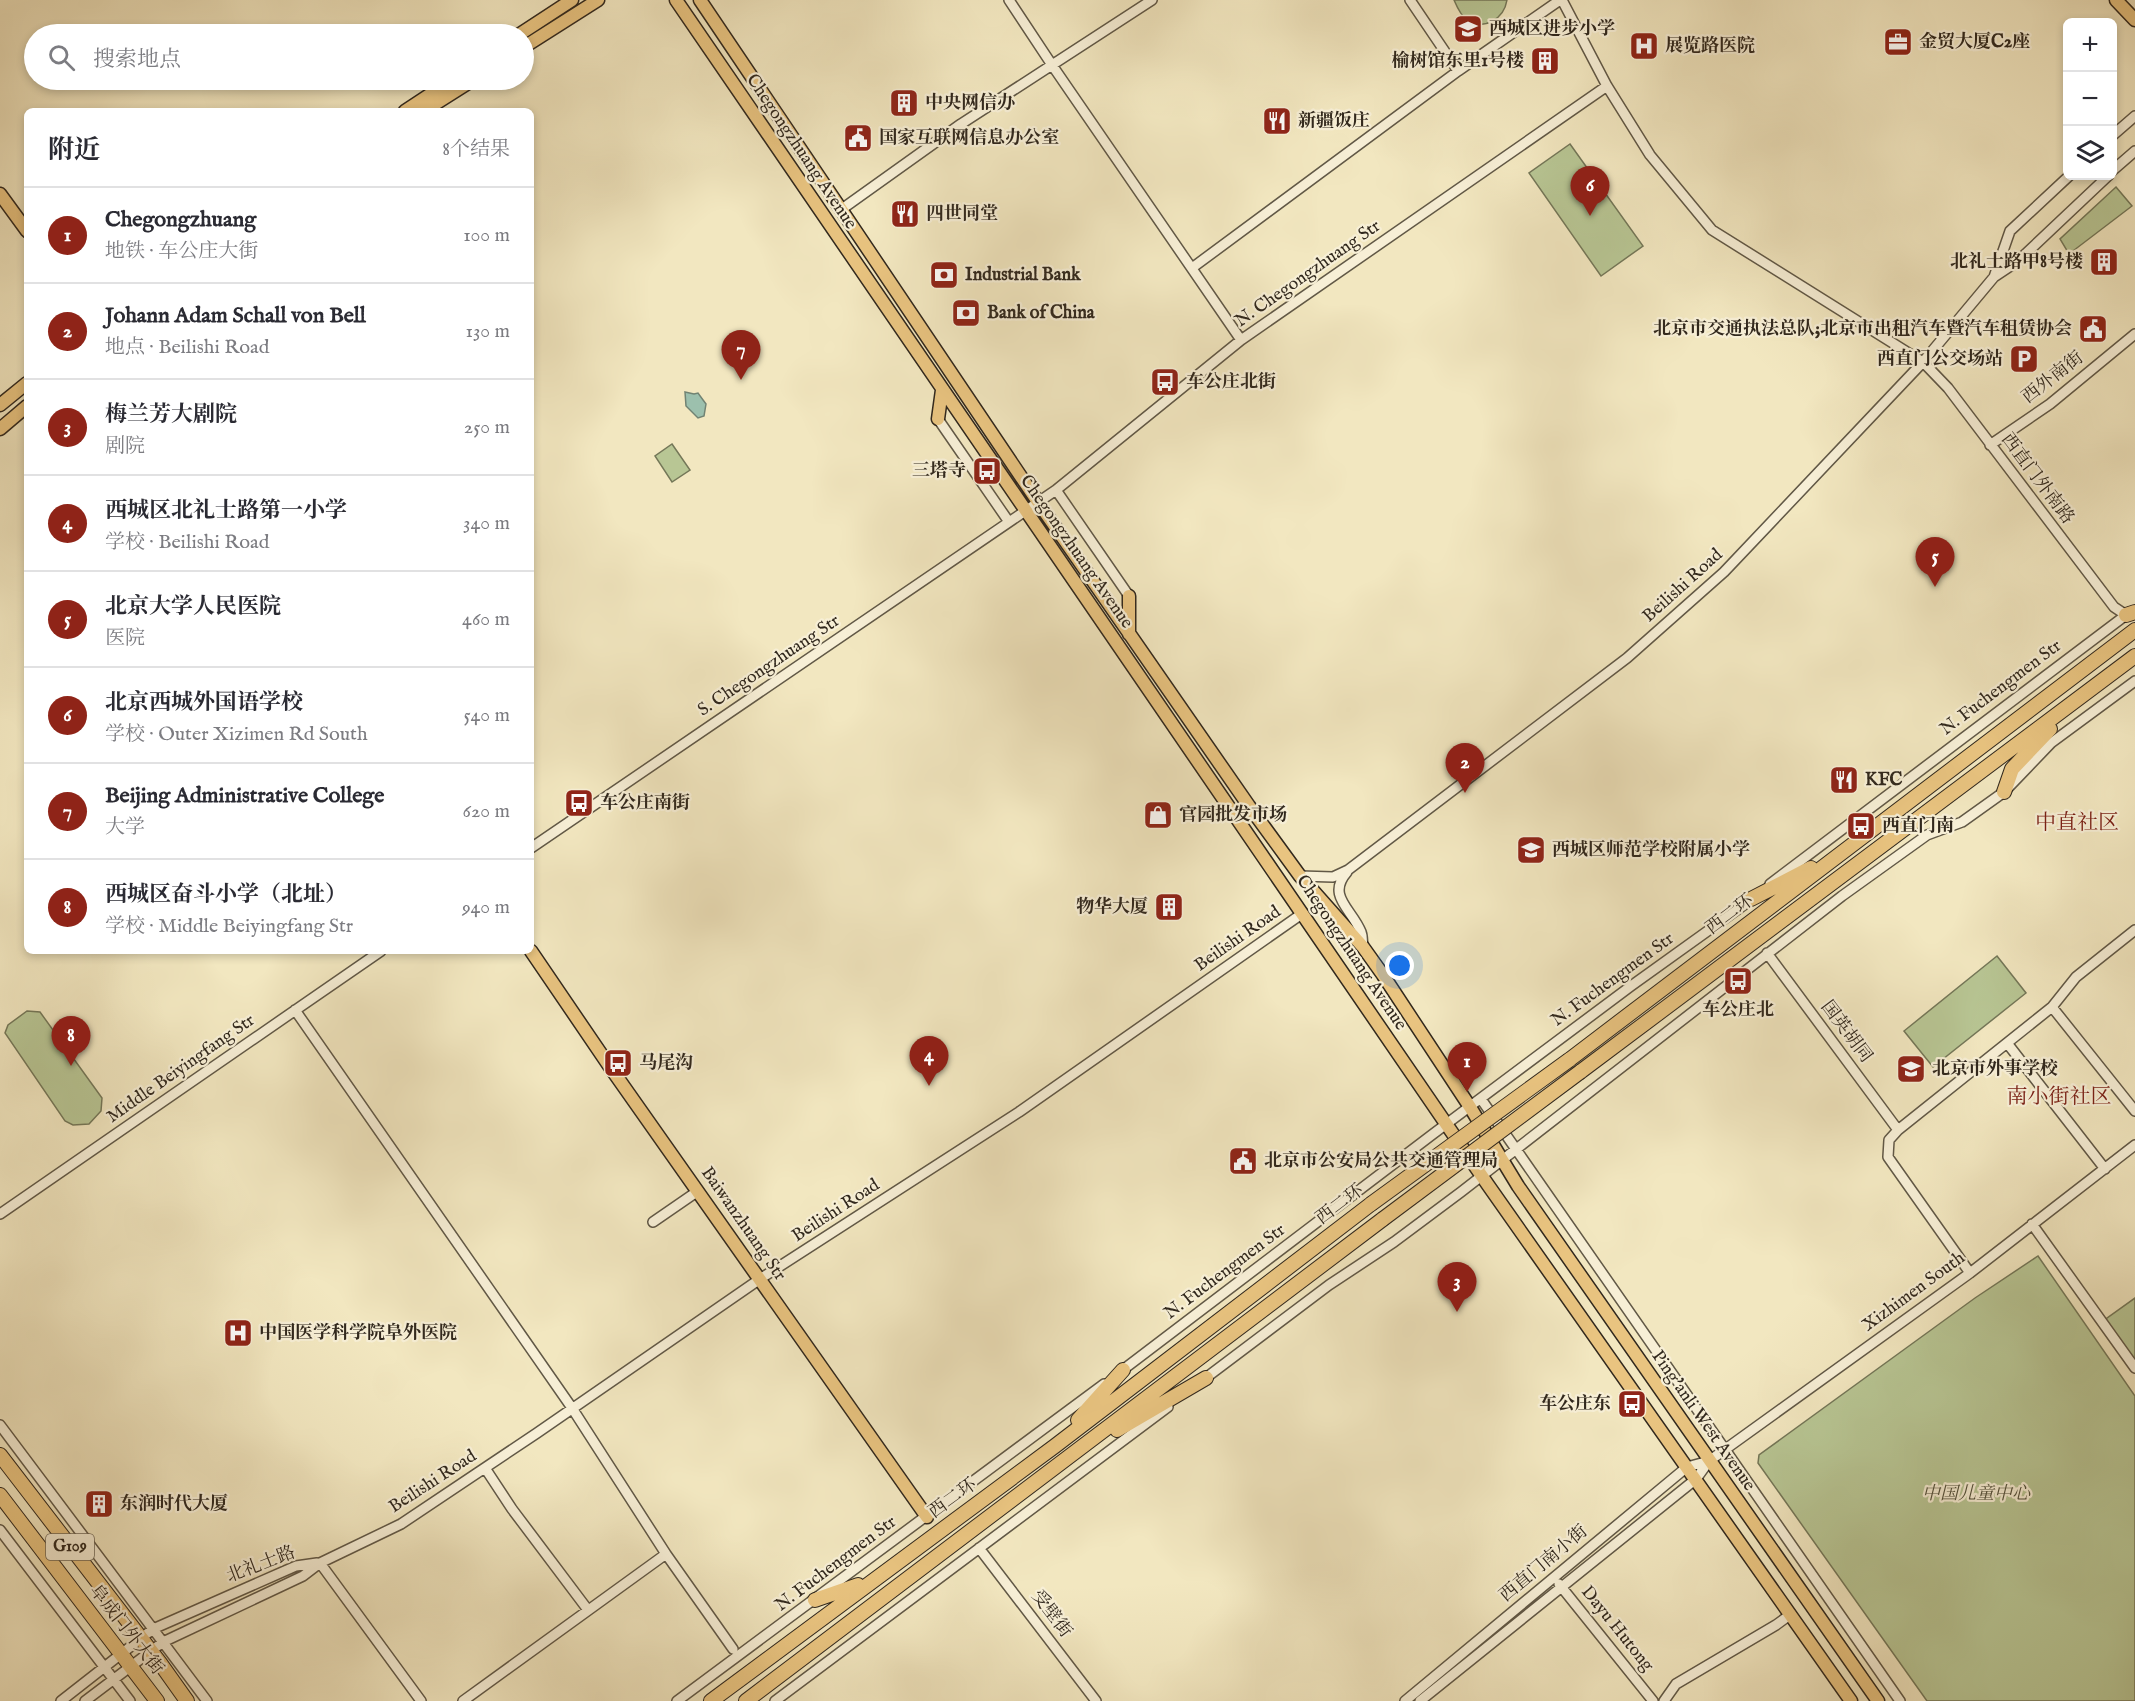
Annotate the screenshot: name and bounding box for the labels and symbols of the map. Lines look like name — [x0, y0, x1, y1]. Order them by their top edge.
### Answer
school or university icon: 西城区进步小学 — [1452, 13, 1484, 45]
place label: 西城区进步小学 — [1489, 18, 1615, 41]
office icon: 金贸大厦C2座 — [1882, 26, 1914, 58]
hospital icon: 展览路医院 — [1628, 30, 1660, 62]
place label: 金贸大厦C2座 — [1919, 31, 2030, 54]
place label: 展览路医院 — [1665, 35, 1755, 58]
building icon: 榆树馆东里1号楼 — [1529, 45, 1561, 77]
place label: 榆树馆东里1号楼 — [1391, 50, 1524, 73]
street label: Chegongzhuang Avenue — [740, 70, 862, 234]
building icon: 中央网信办 — [888, 87, 920, 119]
place label: 中央网信办 — [925, 92, 1015, 115]
restaurant icon: 新疆饭庄 — [1261, 105, 1293, 137]
place label: 新疆饭庄 — [1298, 110, 1370, 133]
public building icon: 国家互联网信息办公室 — [842, 122, 874, 154]
place label: 国家互联网信息办公室 — [879, 127, 1059, 150]
pin: 6 — [1570, 166, 1610, 216]
restaurant icon: 四世同堂 — [889, 198, 921, 230]
place label: 四世同堂 — [926, 203, 998, 226]
street label: N. Chegongzhuang Str — [1231, 215, 1386, 333]
building icon: 北礼士路甲8号楼 — [2088, 246, 2120, 278]
place label: 北礼士路甲8号楼 — [1950, 251, 2083, 274]
bank icon: Industrial Bank — [928, 259, 960, 291]
place label: Industrial Bank — [965, 264, 1082, 287]
bank icon: Bank of China — [950, 297, 982, 329]
place label: Bank of China — [987, 302, 1096, 325]
public building icon: 北京市交通执法总队;北京市出租汽车暨汽车租赁协会 — [2077, 313, 2109, 345]
place label: 北京市交通执法总队;北京市出租汽车暨汽车租赁协会 — [1653, 318, 2072, 341]
pin: 7 — [722, 330, 760, 380]
parking icon: 西直门公交场站 — [2008, 343, 2040, 375]
street label: 西外南街 — [2018, 347, 2088, 409]
place label: 西直门公交场站 — [1877, 348, 2003, 371]
bus stop icon: 车公庄北街 — [1149, 366, 1181, 398]
place label: 车公庄北街 — [1186, 371, 1276, 394]
street label: 西直门外南路 — [1995, 429, 2079, 529]
bus stop icon: 三塔寺 — [971, 455, 1003, 487]
place label: 三塔寺 — [912, 460, 966, 483]
street label: Chegongzhuang Avenue — [1014, 471, 1138, 633]
pin: 5 — [1916, 538, 1954, 587]
street label: Beilishi Road — [1638, 544, 1728, 628]
street label: S. Chegongzhuang Str — [694, 610, 845, 722]
street label: N. Fuchengmen Str — [1936, 635, 2067, 741]
pin: 2 — [1446, 744, 1484, 793]
restaurant icon: KFC — [1828, 764, 1860, 796]
place label: KFC — [1865, 769, 1902, 792]
bus stop icon: 车公庄南街 — [563, 787, 595, 819]
place label: 车公庄南街 — [600, 792, 690, 815]
shop icon: 官园批发市场 — [1142, 799, 1174, 831]
place label: 官园批发市场 — [1179, 804, 1287, 827]
bus stop icon: 西直门南 — [1845, 810, 1877, 842]
district label: 中直社区 — [2035, 810, 2119, 837]
place label: 西直门南 — [1882, 815, 1954, 838]
school or university icon: 西城区师范学校附属小学 — [1515, 834, 1547, 866]
place label: 西城区师范学校附属小学 — [1552, 839, 1750, 862]
street label: Chegongzhuang Avenue — [1290, 871, 1412, 1035]
street label: 西二环 — [1702, 890, 1758, 940]
building icon: 物华大厦 — [1153, 891, 1185, 923]
place label: 物华大厦 — [1076, 896, 1148, 919]
street label: Beilishi Road — [1190, 901, 1286, 977]
street label: N. Fuchengmen Str — [1547, 928, 1679, 1032]
your location — [1385, 951, 1414, 980]
bus stop icon: 车公庄北 — [1722, 965, 1754, 997]
street label: 国英胡同 — [1815, 996, 1877, 1068]
place label: 车公庄北 — [1702, 999, 1774, 1022]
street label: Middle Beiyingfang Str — [103, 1009, 260, 1129]
pin: 8 — [52, 1016, 90, 1066]
pin: 4 — [910, 1036, 948, 1086]
pin: 1 — [1448, 1042, 1486, 1092]
bus stop icon: 马尾沟 — [602, 1047, 634, 1079]
place label: 马尾沟 — [639, 1052, 693, 1075]
school or university icon: 北京市外事学校 — [1895, 1053, 1927, 1085]
place label: 北京市外事学校 — [1932, 1058, 2058, 1081]
district label: 南小街社区 — [2007, 1084, 2112, 1111]
public building icon: 北京市公安局公共交通管理局 — [1227, 1145, 1259, 1177]
place label: 北京市公安局公共交通管理局 — [1264, 1150, 1498, 1173]
street label: Baiwanzhuang Str — [695, 1163, 791, 1286]
street label: Beilishi Road — [788, 1174, 885, 1248]
street label: 西二环 — [1312, 1180, 1368, 1230]
street label: N. Fuchengmen Str — [1160, 1219, 1291, 1325]
street label: Xizhimen South — [1858, 1247, 1970, 1337]
pin: 3 — [1438, 1262, 1476, 1312]
hospital icon: 中国医学科学院阜外医院 — [222, 1317, 254, 1349]
place label: 中国医学科学院阜外医院 — [259, 1322, 457, 1345]
street label: Ping'anli West Avenue — [1646, 1346, 1760, 1496]
bus stop icon: 车公庄东 — [1616, 1388, 1648, 1420]
place label: 车公庄东 — [1539, 1393, 1611, 1416]
street label: Beilishi Road — [385, 1445, 482, 1519]
street label: 西二环 — [924, 1474, 982, 1524]
park label: 中国儿童中心 — [1922, 1483, 2031, 1506]
building icon: 东润时代大厦 — [83, 1488, 115, 1520]
place label: 东润时代大厦 — [120, 1493, 228, 1516]
street label: N. Fuchengmen Str — [771, 1511, 902, 1617]
street label: 西直门南小街 — [1495, 1520, 1593, 1608]
road number: G109 — [46, 1534, 94, 1560]
street label: 北礼士路 — [223, 1541, 299, 1589]
street label: 阜成门外大街 — [84, 1580, 168, 1680]
street label: Dayu Hutong — [1575, 1581, 1659, 1677]
street label: 受壁街 — [1026, 1586, 1076, 1642]

